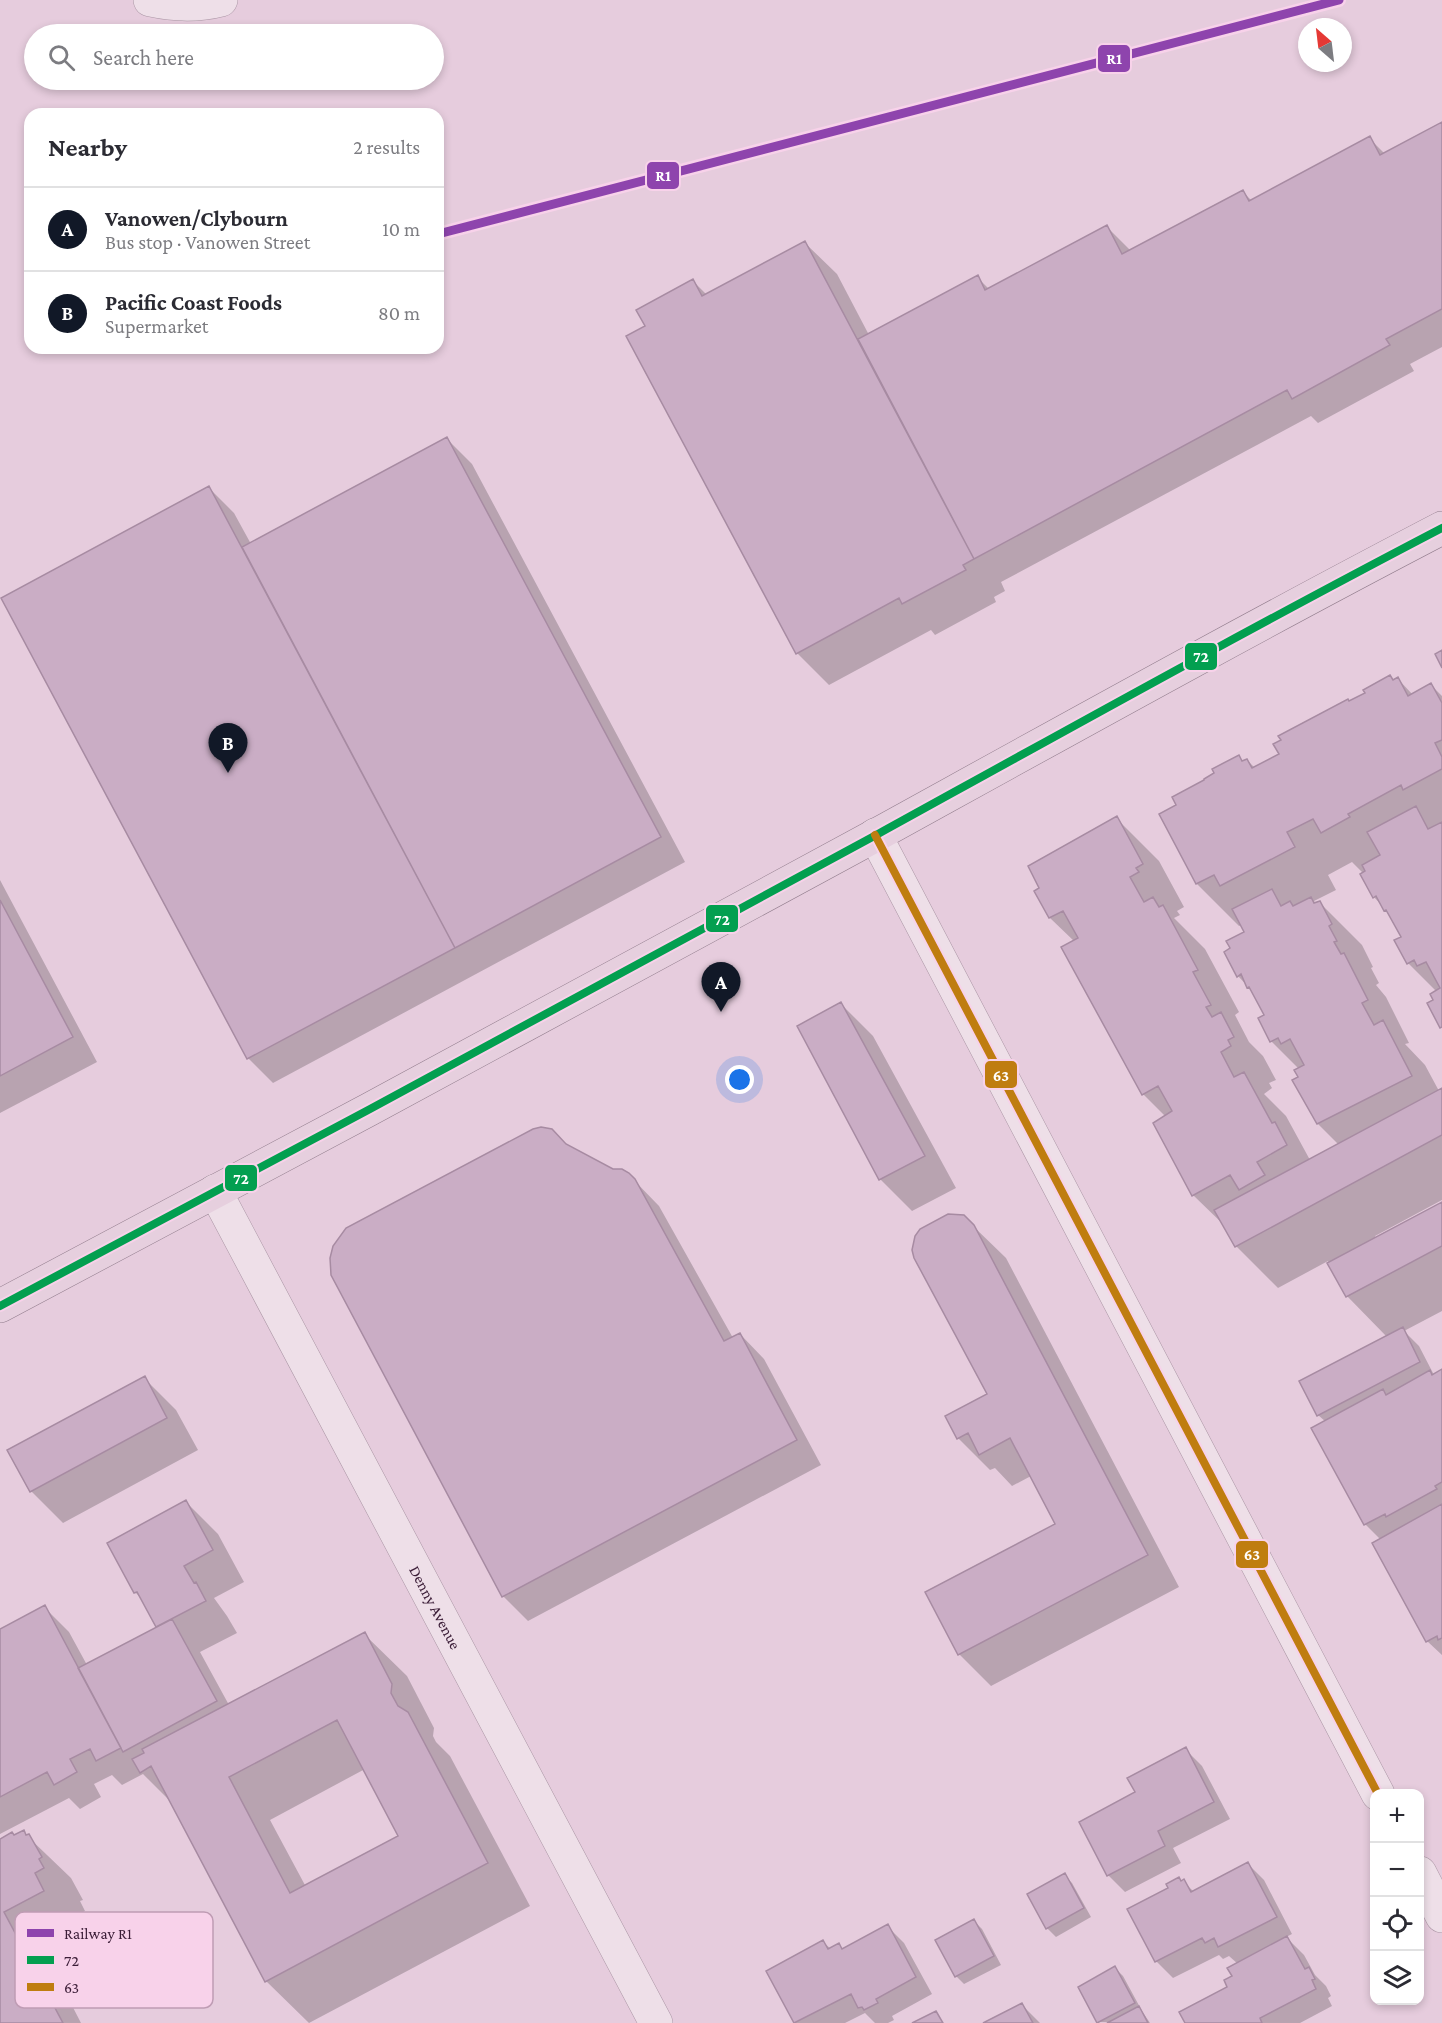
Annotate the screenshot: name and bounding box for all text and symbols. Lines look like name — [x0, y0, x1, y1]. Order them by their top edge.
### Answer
north arrow — [1298, 18, 1352, 72]
search box — [24, 24, 444, 90]
icon: search — [45, 41, 78, 74]
line badge: R1 — [1097, 44, 1131, 73]
text: Search here — [93, 45, 194, 70]
text: R1 — [1106, 50, 1122, 67]
text: Nearby — [48, 133, 127, 162]
text: 2 results — [353, 136, 420, 158]
line badge: R1 — [646, 161, 680, 190]
text: R1 — [655, 167, 671, 184]
text: Vanowen/Clybourn — [105, 206, 288, 231]
text: A — [62, 218, 73, 240]
text: 10 m — [382, 218, 420, 240]
text: Bus stop · Vanowen Street — [105, 231, 310, 253]
text: Pacific Coast Foods — [105, 290, 282, 315]
text: B — [62, 302, 73, 324]
text: 80 m — [378, 302, 420, 324]
text: Supermarket — [105, 315, 208, 337]
line badge: 72 — [1184, 642, 1218, 671]
text: 72 — [1193, 648, 1209, 665]
pin: B — [208, 724, 248, 773]
line badge: 72 — [705, 904, 739, 933]
text: 72 — [714, 911, 730, 928]
pin: A — [702, 962, 740, 1012]
line badge: 63 — [984, 1060, 1018, 1089]
your location — [725, 1065, 754, 1094]
text: 63 — [993, 1067, 1009, 1084]
line badge: 72 — [224, 1164, 258, 1192]
text: 72 — [233, 1170, 249, 1187]
line badge: 63 — [1235, 1540, 1269, 1569]
text: 63 — [1244, 1546, 1260, 1563]
street label: Denny Avenue — [406, 1562, 465, 1652]
map controls — [1370, 1789, 1424, 2005]
button: + — [1370, 1789, 1424, 1843]
button: − — [1370, 1843, 1424, 1897]
button: locate — [1370, 1897, 1424, 1951]
legend — [15, 1912, 213, 2008]
text: Railway R1 — [64, 1925, 132, 1943]
button: layers — [1370, 1951, 1424, 2005]
text: 72 — [64, 1952, 79, 1969]
text: 63 — [64, 1979, 79, 1996]

